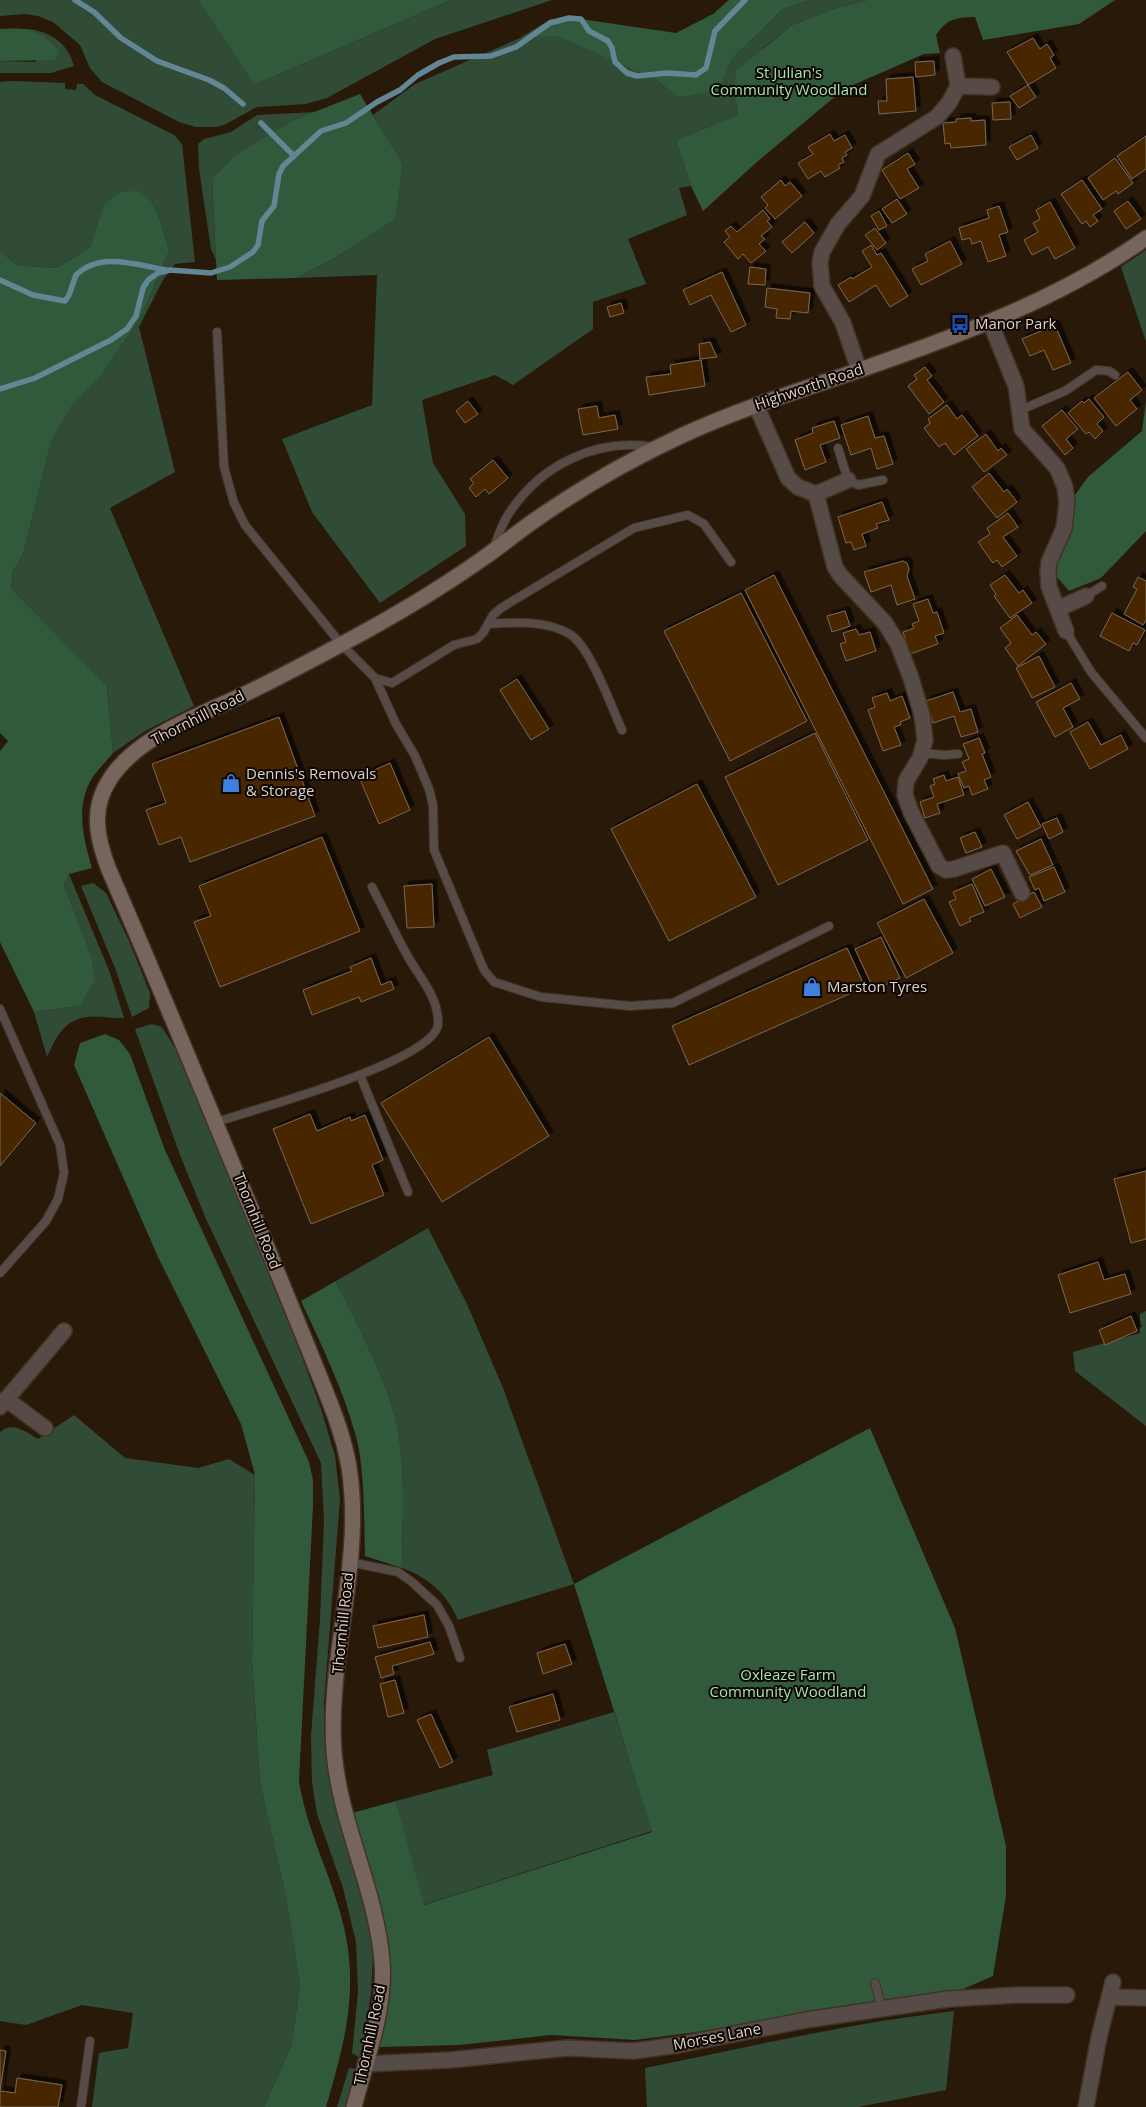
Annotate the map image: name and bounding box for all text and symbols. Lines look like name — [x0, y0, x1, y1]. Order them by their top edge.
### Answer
park label: St Julian's Community Woodland — [711, 62, 867, 99]
bus stop icon: Manor Park — [949, 313, 971, 335]
place label: Manor Park — [975, 313, 1057, 333]
street label: Highworth Road — [752, 358, 865, 414]
street label: Thornhill Road — [148, 685, 248, 749]
place label: Dennis's Removals & Storage — [246, 763, 376, 800]
shop icon: Dennis's Removals & Storage — [220, 772, 242, 794]
shop icon: Marston Tyres — [801, 976, 823, 998]
place label: Marston Tyres — [827, 976, 927, 996]
street label: Thornhill Road — [230, 1170, 286, 1272]
street label: Thornhill Road — [327, 1571, 357, 1675]
park label: Oxleaze Farm Community Woodland — [710, 1664, 866, 1701]
street label: Thornhill Road — [349, 1983, 389, 2087]
street label: Morses Lane — [671, 2018, 762, 2054]

